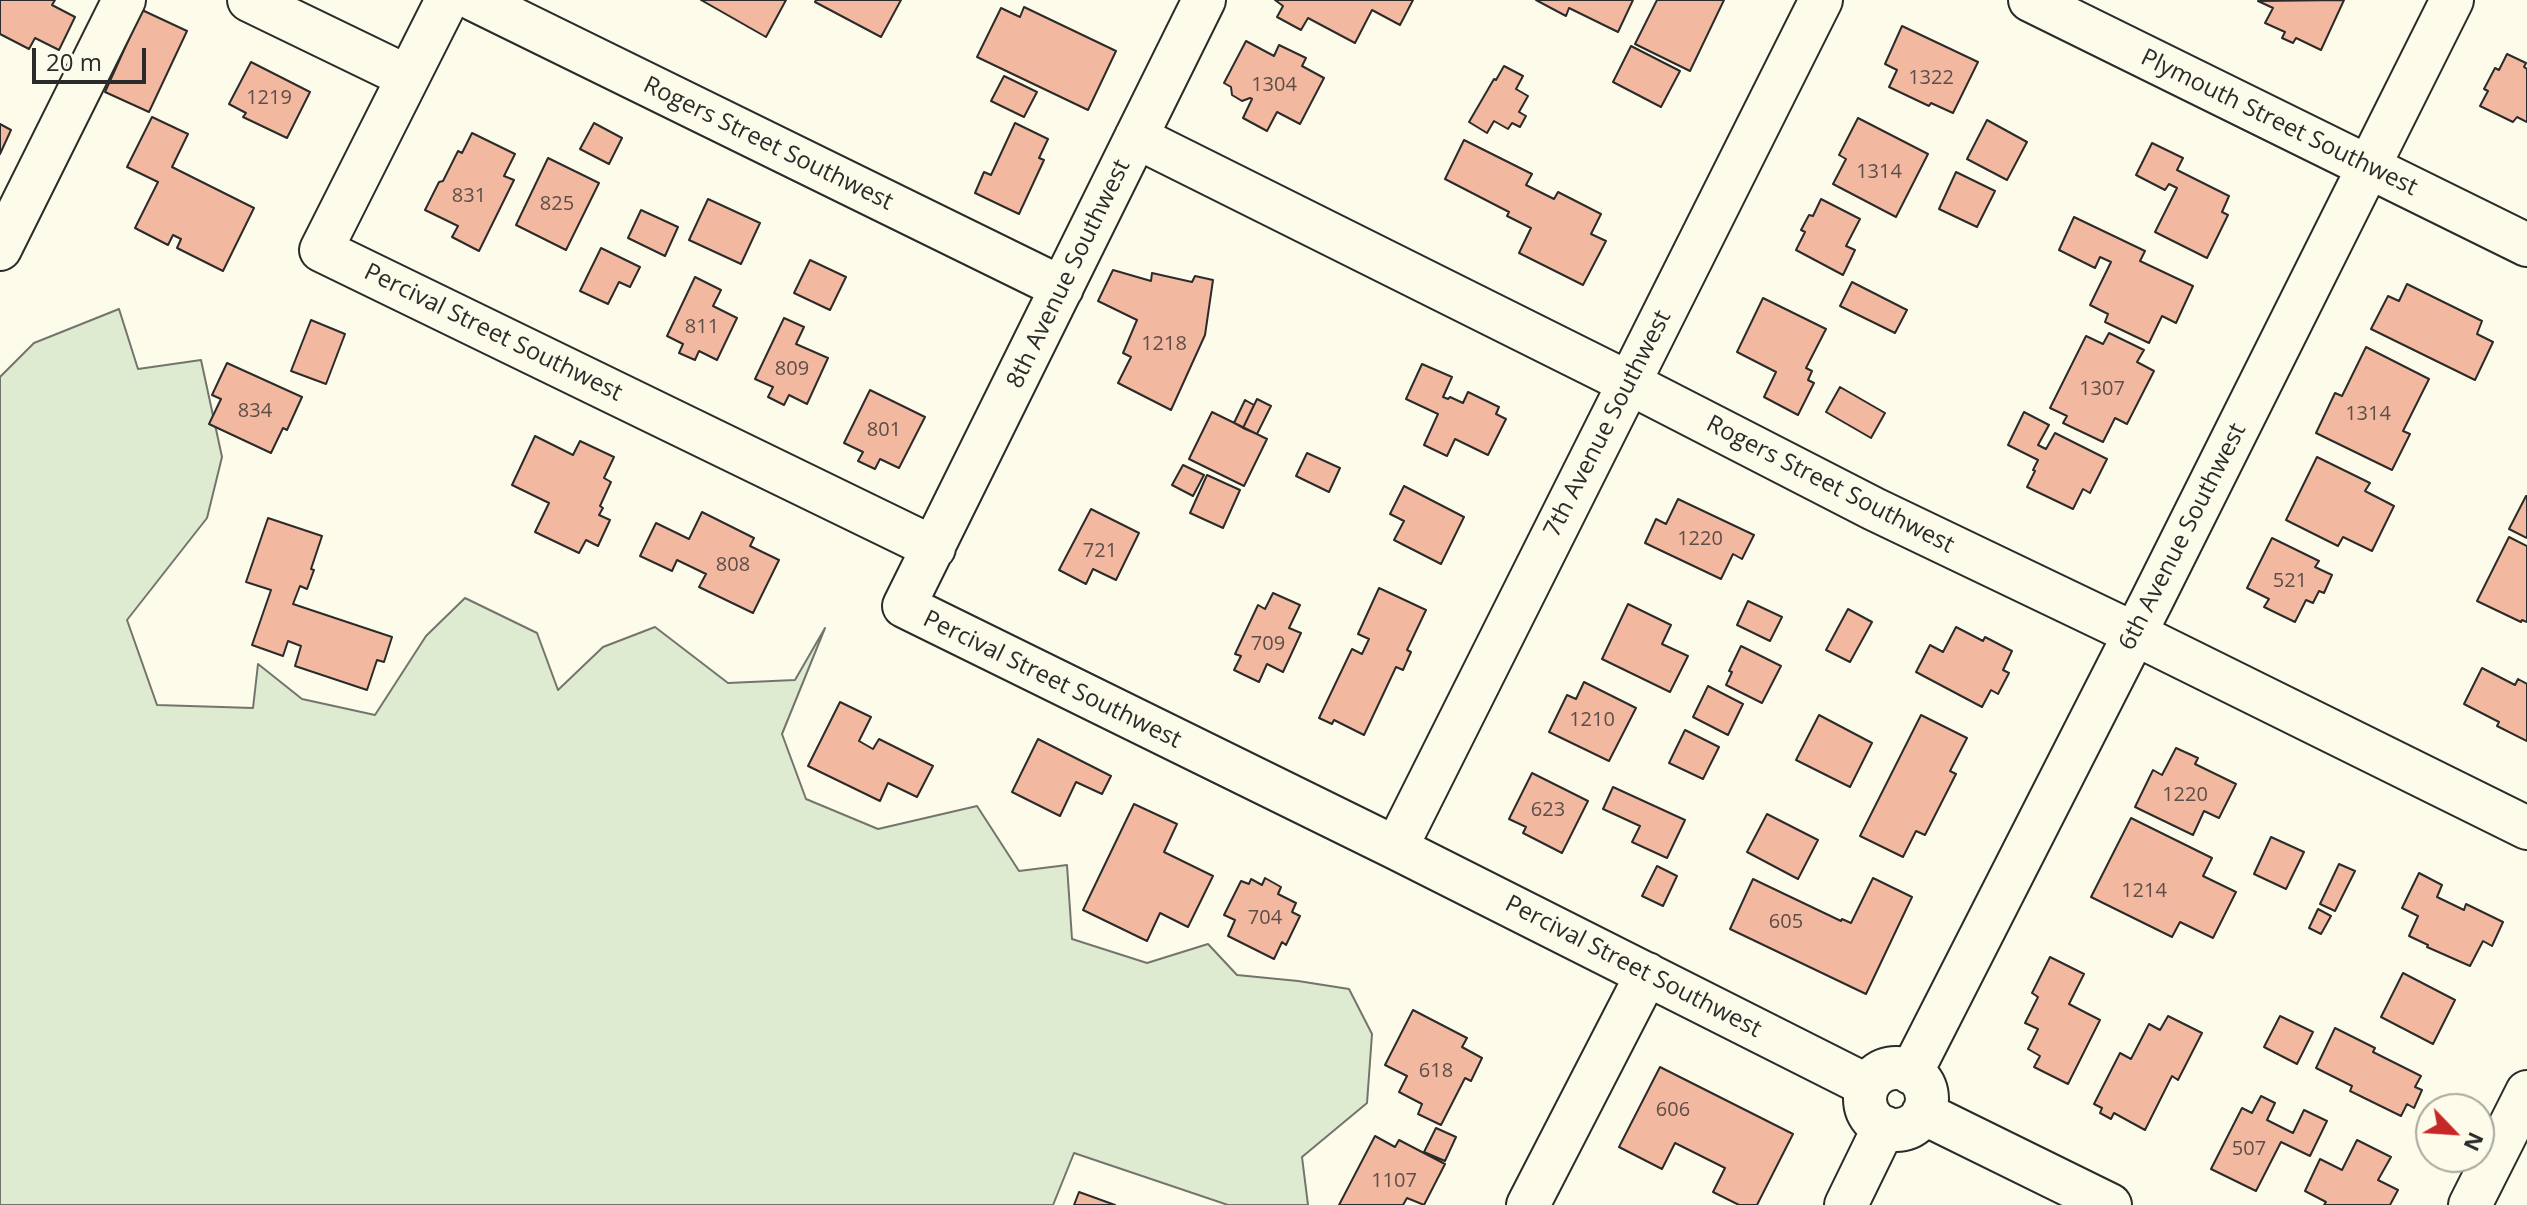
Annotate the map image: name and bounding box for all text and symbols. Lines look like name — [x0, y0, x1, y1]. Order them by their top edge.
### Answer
scale bar — [36, 32, 150, 82]
street label: Plymouth Street Southwest — [2136, 43, 2422, 203]
text: 20 m — [46, 45, 102, 78]
house number: 1322 — [1908, 66, 1954, 90]
street label: Rogers Street Southwest — [638, 71, 898, 217]
house number: 1304 — [1251, 73, 1297, 97]
house number: 1219 — [246, 86, 292, 110]
street label: 8th Avenue Southwest — [1001, 155, 1137, 393]
house number: 1314 — [1856, 160, 1902, 184]
house number: 831 — [452, 184, 486, 208]
house number: 825 — [540, 192, 574, 216]
street label: Percival Street Southwest — [359, 258, 627, 408]
street label: 7th Avenue Southwest — [1538, 306, 1678, 542]
house number: 811 — [685, 315, 719, 339]
house number: 1218 — [1141, 332, 1187, 356]
house number: 809 — [775, 357, 809, 381]
house number: 1307 — [2079, 377, 2125, 401]
house number: 834 — [238, 399, 272, 423]
house number: 1314 — [2345, 402, 2391, 426]
street label: Rogers Street Southwest — [1701, 410, 1959, 560]
house number: 801 — [867, 418, 901, 442]
street label: 6th Avenue Southwest — [2113, 419, 2253, 655]
house number: 1220 — [1677, 527, 1723, 551]
house number: 721 — [1083, 539, 1117, 563]
house number: 808 — [716, 553, 750, 577]
house number: 521 — [2273, 569, 2307, 593]
street label: Percival Street Southwest — [918, 605, 1186, 755]
house number: 709 — [1251, 632, 1285, 656]
house number: 1210 — [1569, 708, 1615, 732]
house number: 1220 — [2162, 783, 2208, 807]
house number: 623 — [1531, 798, 1565, 822]
house number: 1214 — [2121, 879, 2167, 903]
street label: Percival Street Southwest — [1500, 890, 1766, 1044]
house number: 704 — [1248, 906, 1282, 930]
house number: 605 — [1769, 910, 1803, 934]
house number: 618 — [1419, 1059, 1453, 1083]
north arrow — [2415, 1093, 2495, 1173]
house number: 606 — [1656, 1098, 1690, 1122]
text: N — [2458, 1128, 2492, 1157]
house number: 507 — [2232, 1137, 2266, 1161]
house number: 1107 — [1371, 1169, 1417, 1193]

